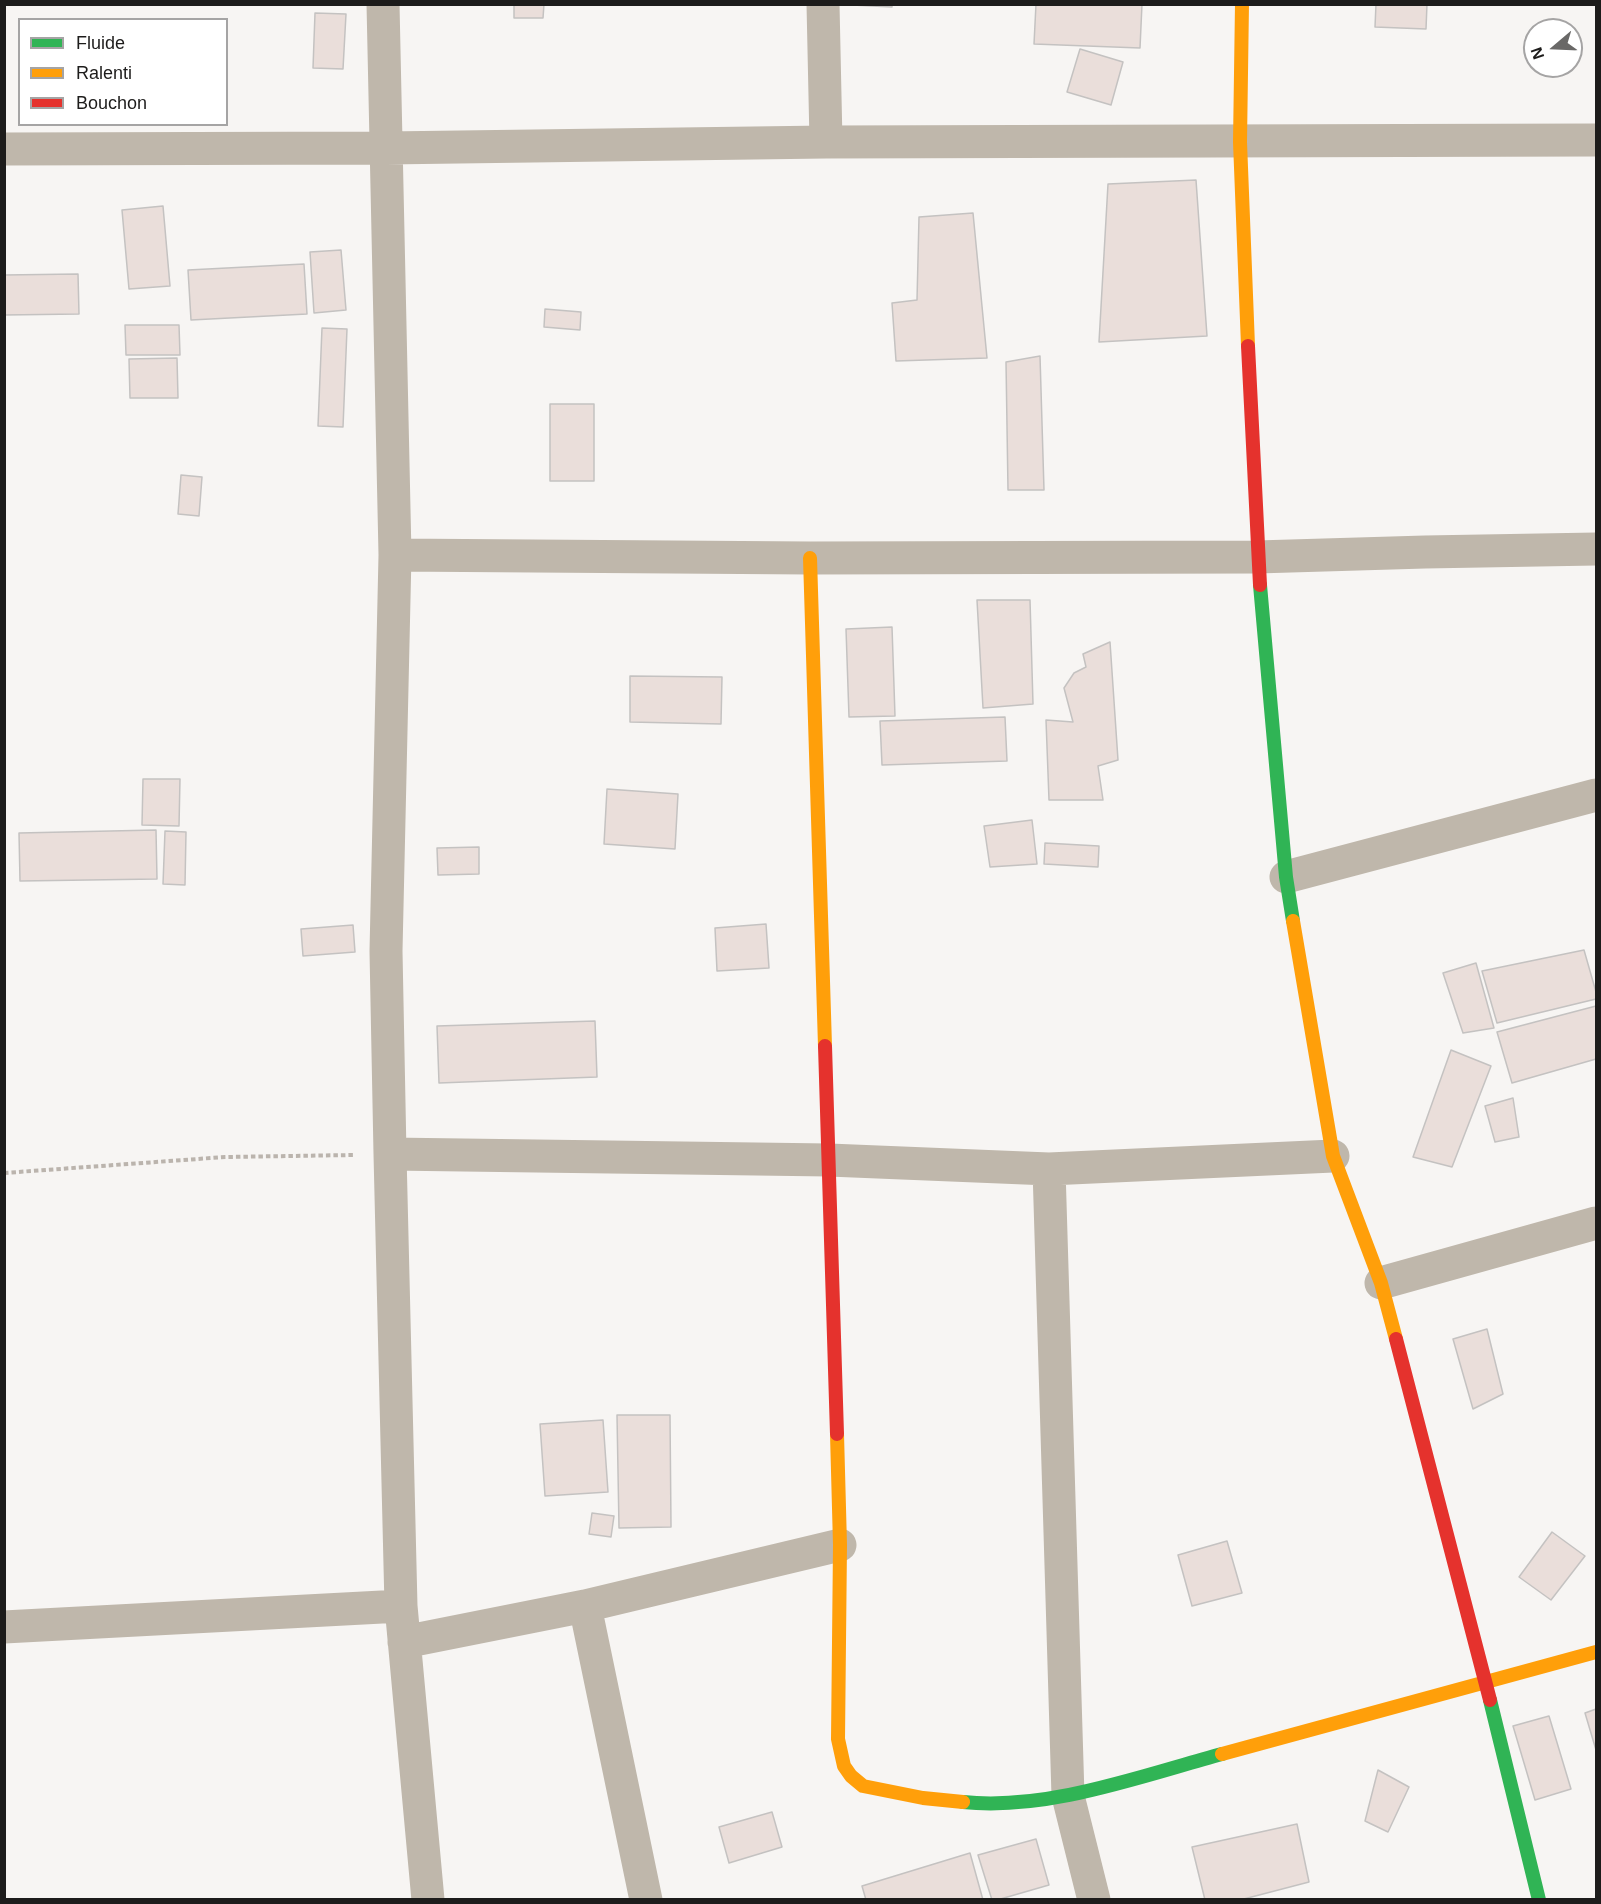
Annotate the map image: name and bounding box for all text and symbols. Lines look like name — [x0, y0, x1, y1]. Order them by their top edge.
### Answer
legend — [18, 18, 228, 126]
north arrow — [1523, 18, 1583, 78]
text: Fluide — [76, 33, 125, 53]
text: N — [1527, 45, 1547, 62]
text: Ralenti — [76, 63, 132, 83]
text: Bouchon — [76, 93, 147, 113]

